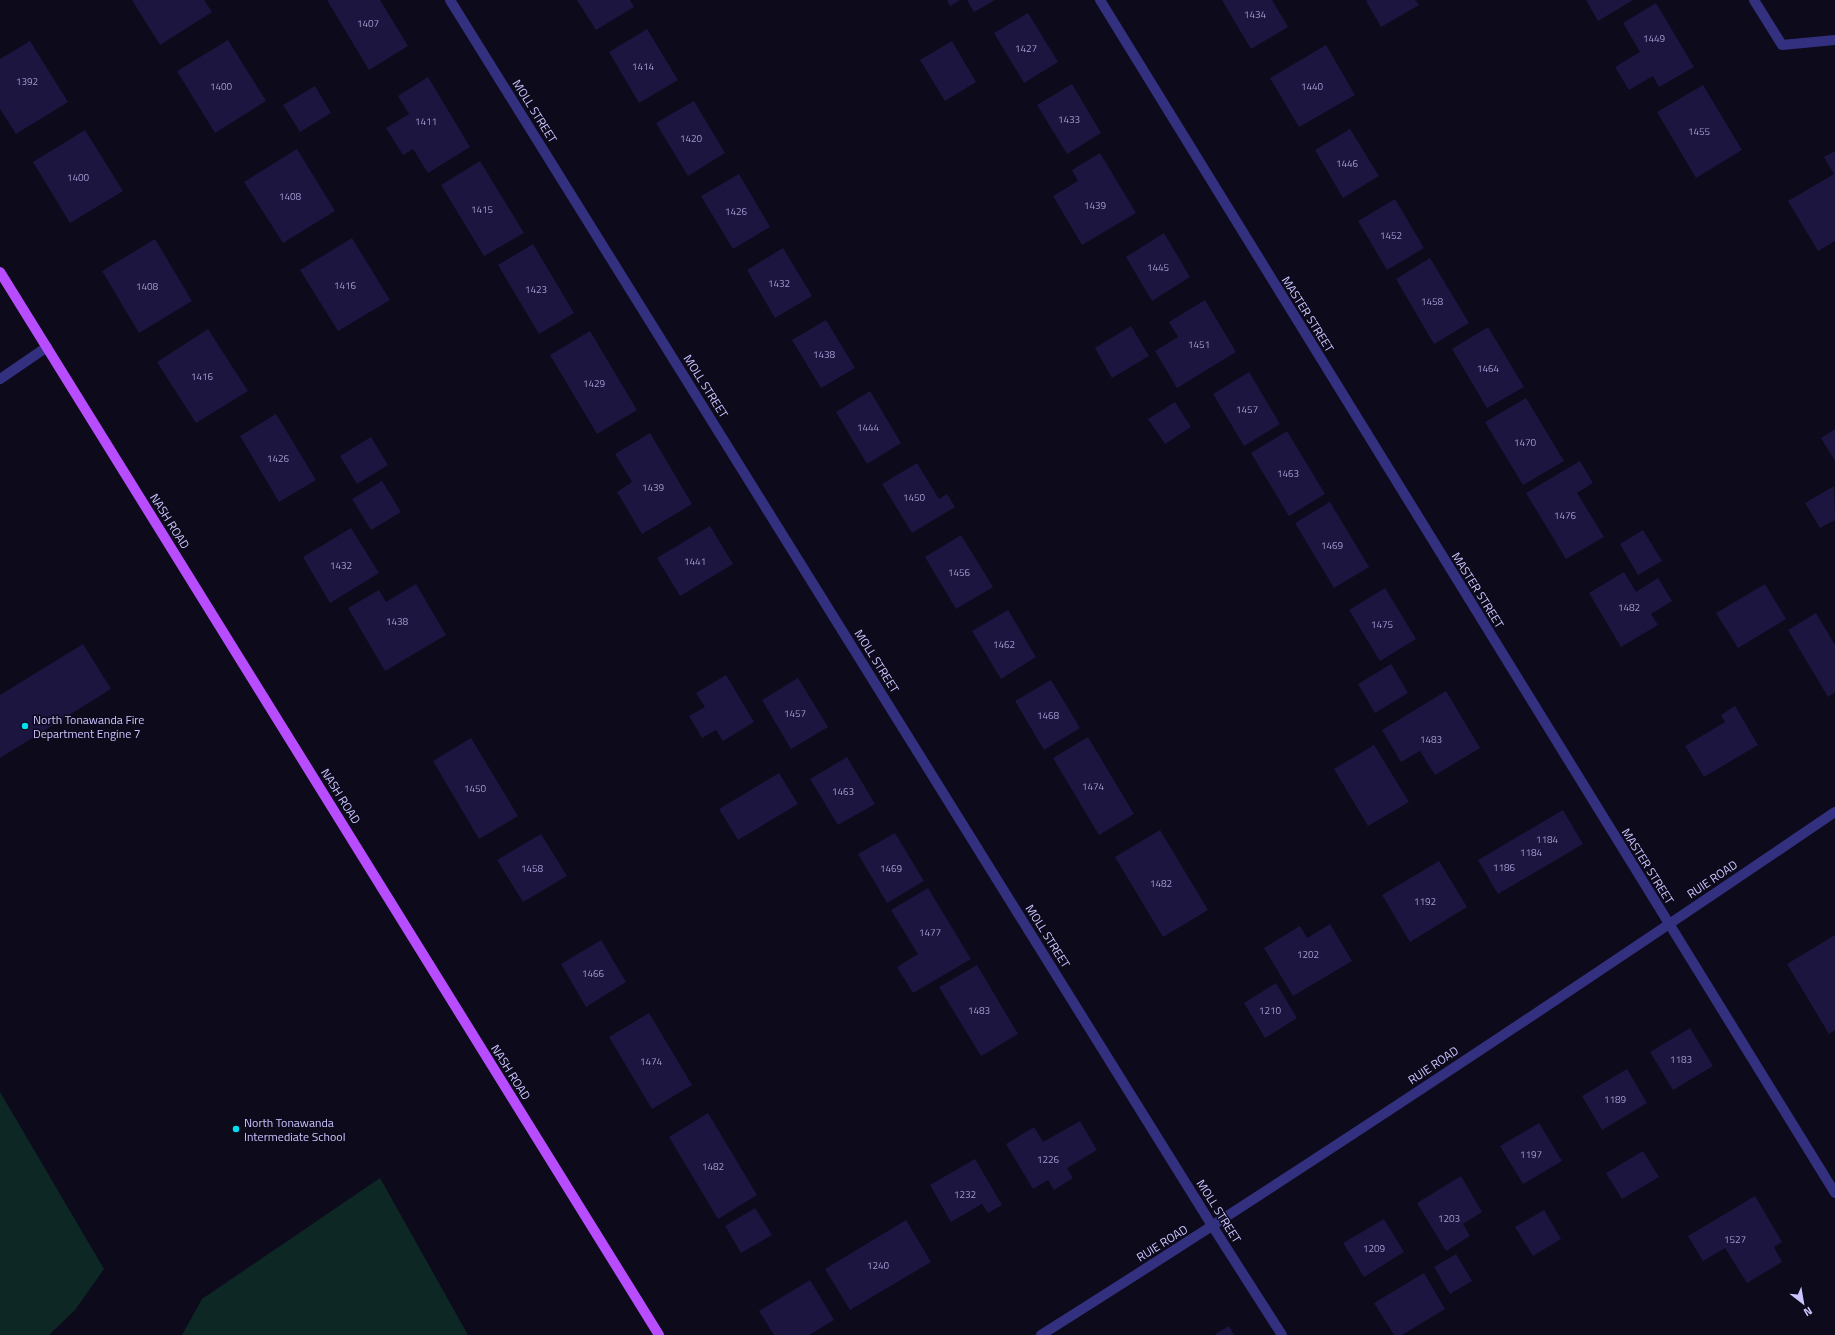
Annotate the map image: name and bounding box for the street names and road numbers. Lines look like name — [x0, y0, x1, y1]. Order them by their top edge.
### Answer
street label: MOLL STREET — [508, 75, 562, 147]
street label: MASTER STREET — [1277, 272, 1339, 356]
street label: MOLL STREET — [679, 350, 733, 422]
street label: NASH ROAD — [145, 489, 195, 553]
street label: MASTER STREET — [1447, 548, 1509, 632]
street label: MOLL STREET — [850, 625, 904, 697]
street label: NASH ROAD — [316, 764, 366, 828]
street label: MASTER STREET — [1617, 824, 1679, 908]
street label: RUIE ROAD — [1683, 855, 1741, 903]
street label: MOLL STREET — [1021, 900, 1075, 972]
street label: NASH ROAD — [486, 1040, 536, 1104]
street label: RUIE ROAD — [1404, 1041, 1462, 1089]
street label: MOLL STREET — [1192, 1175, 1246, 1247]
street label: RUIE ROAD — [1133, 1220, 1192, 1266]

